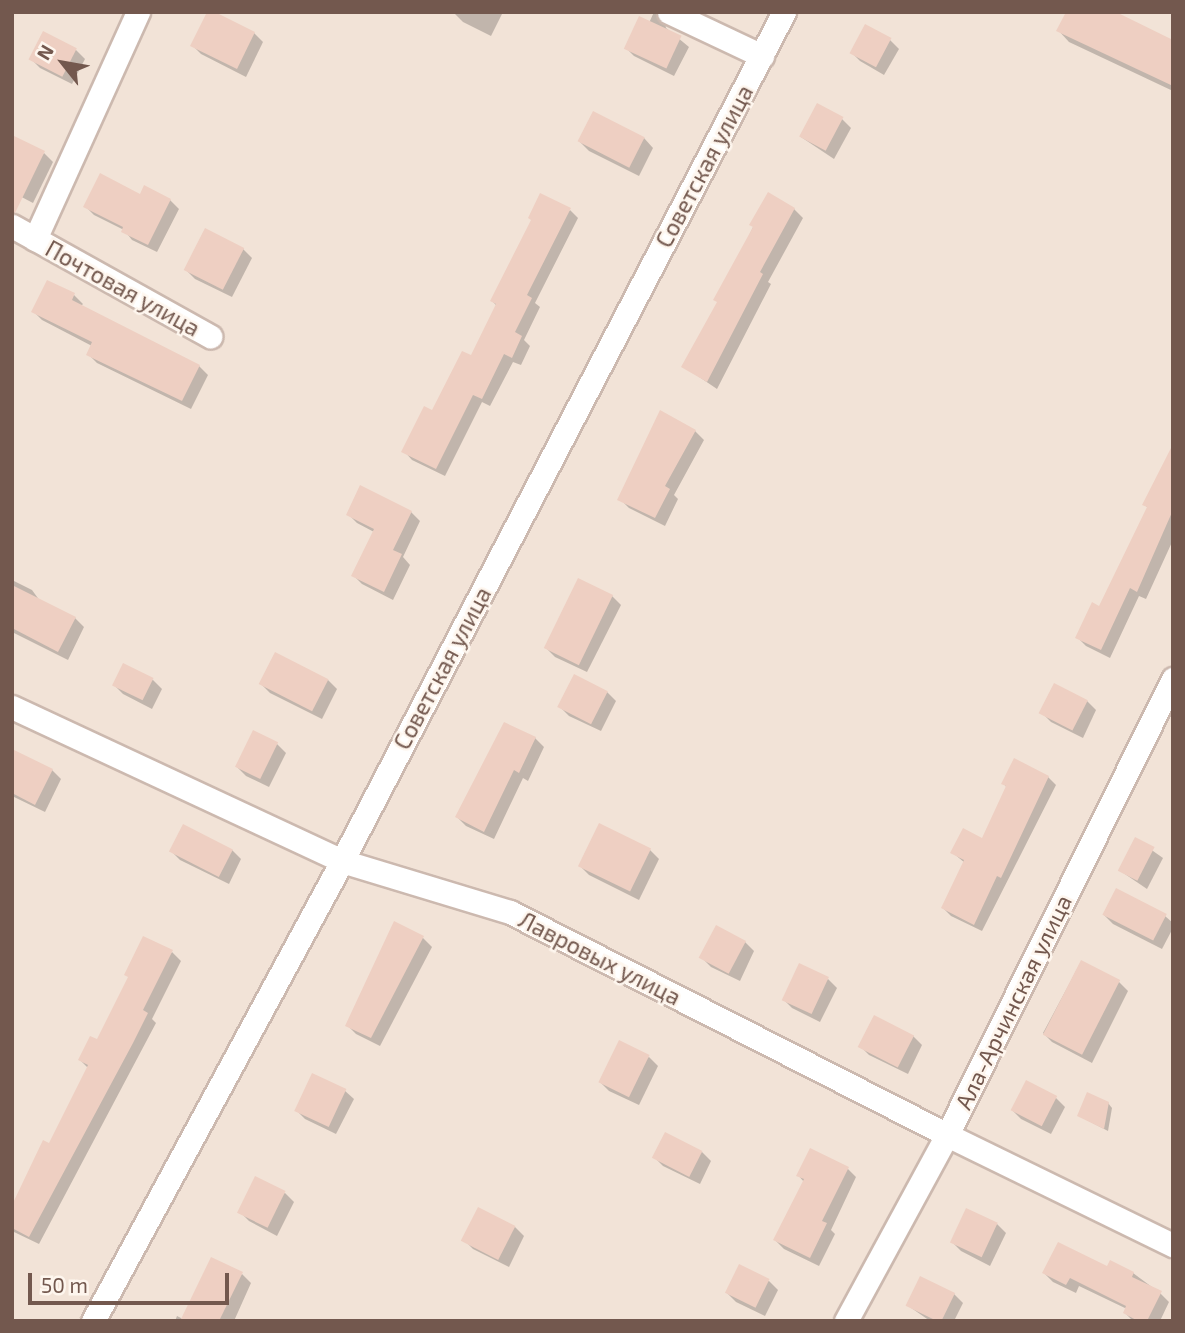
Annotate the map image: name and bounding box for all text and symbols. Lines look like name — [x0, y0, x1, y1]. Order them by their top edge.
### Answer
north arrow — [28, 28, 98, 98]
text: N — [31, 40, 58, 64]
street label: Советская улица — [650, 80, 758, 252]
street label: Почтовая улица — [41, 234, 205, 342]
street label: Советская улица — [388, 582, 496, 754]
street label: Ала-Арчинская улица — [949, 890, 1077, 1114]
street label: Лавровых улица — [514, 905, 686, 1011]
scale bar — [32, 1260, 233, 1304]
text: 50 m — [41, 1272, 88, 1297]

